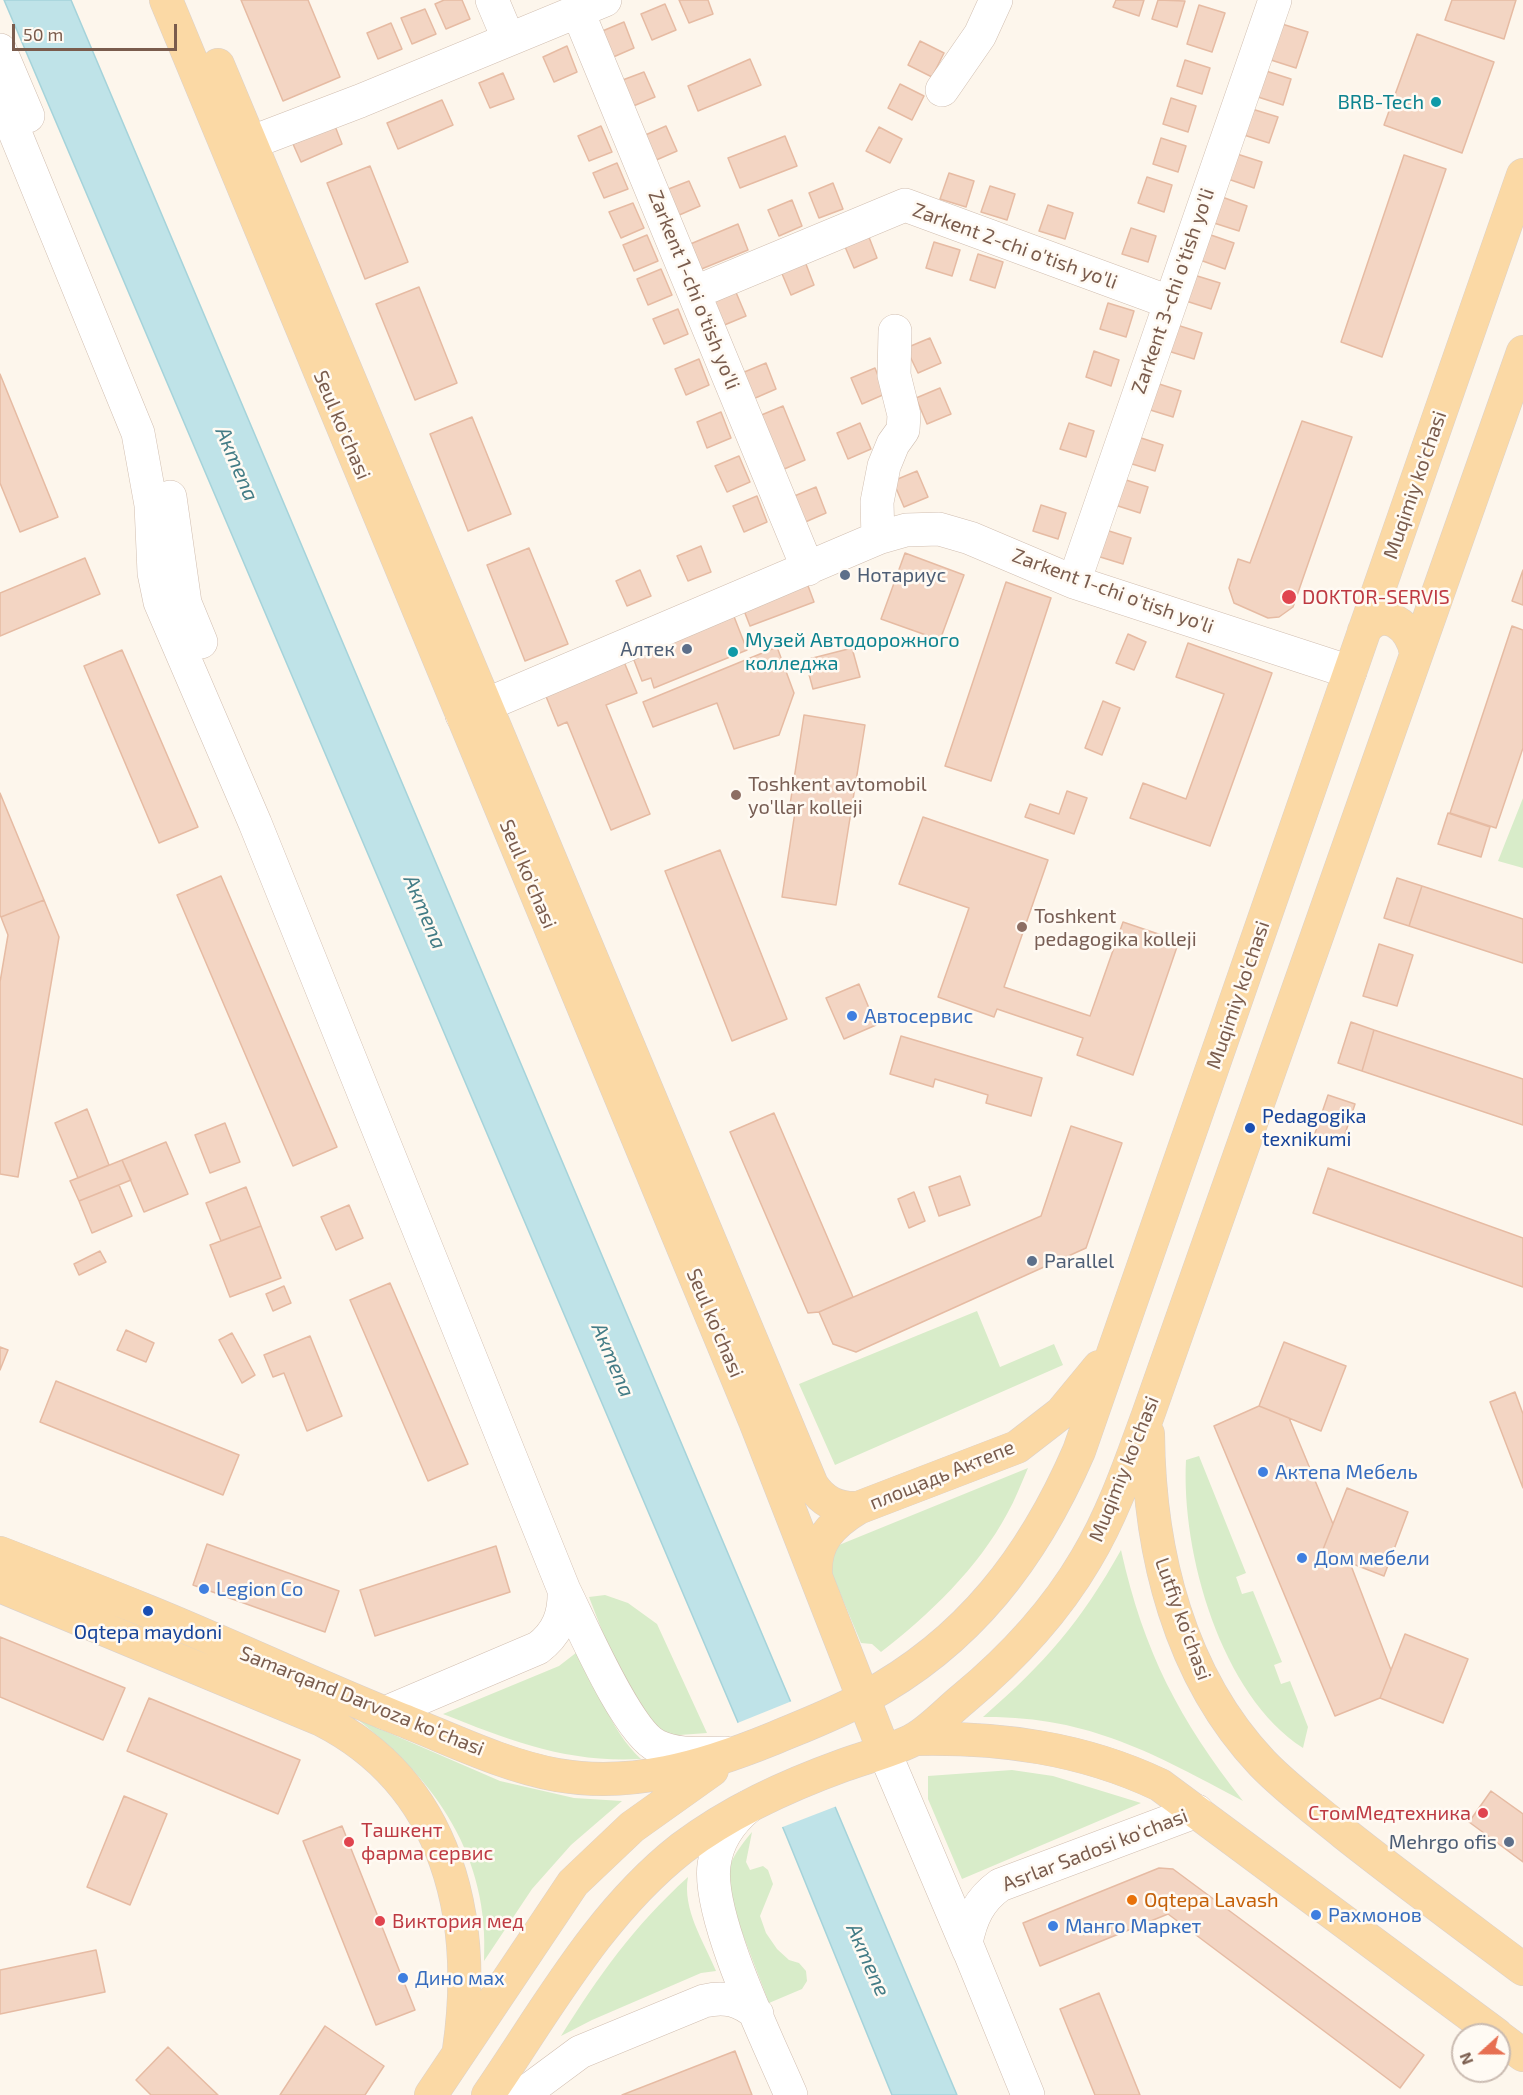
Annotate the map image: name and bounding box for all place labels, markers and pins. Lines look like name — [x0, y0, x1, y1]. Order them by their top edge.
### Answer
place label: BRB-Tech — [1337, 90, 1424, 114]
marker: BRB-Tech — [1429, 95, 1443, 109]
place label: Нотариус — [857, 563, 946, 587]
marker: Нотариус — [838, 568, 852, 582]
place label: DOKTOR-SERVIS — [1302, 585, 1450, 609]
marker: DOKTOR-SERVIS — [1280, 588, 1298, 606]
place label: Музей Автодорожного колледжа — [745, 628, 960, 675]
place label: Алтек — [620, 637, 675, 661]
marker: Алтек — [680, 642, 694, 656]
marker: Музей Автодорожного колледжа — [726, 645, 740, 659]
place label: Toshkent avtomobil yo'llar kolleji — [748, 772, 927, 819]
marker: Toshkent avtomobil yo'llar kolleji — [729, 788, 743, 802]
place label: Toshkent pedagogika kolleji — [1034, 904, 1197, 951]
marker: Toshkent pedagogika kolleji — [1015, 920, 1029, 934]
place label: Автосервис — [864, 1004, 973, 1028]
marker: Автосервис — [845, 1009, 859, 1023]
place label: Pedagogika texnikumi — [1262, 1104, 1367, 1151]
marker: Pedagogika texnikumi — [1243, 1121, 1257, 1135]
place label: Parallel — [1044, 1249, 1114, 1273]
marker: Parallel — [1025, 1254, 1039, 1268]
place label: Актепа Мебель — [1275, 1460, 1418, 1484]
marker: Актепа Мебель — [1256, 1465, 1270, 1479]
place label: Дом мебели — [1314, 1546, 1430, 1570]
marker: Дом мебели — [1295, 1551, 1309, 1565]
place label: Legion Co — [216, 1577, 303, 1601]
marker: Legion Co — [197, 1582, 211, 1596]
marker: Oqtepa maydoni — [141, 1604, 155, 1618]
place label: Oqtepa maydoni — [74, 1620, 222, 1644]
place label: СтомМедтехника — [1308, 1801, 1471, 1825]
marker: СтомМедтехника — [1476, 1806, 1490, 1820]
place label: Ташкент фарма сервис — [361, 1818, 493, 1865]
place label: Mehrgo ofis — [1389, 1830, 1497, 1854]
marker: Ташкент фарма сервис — [342, 1835, 356, 1849]
marker: Mehrgo ofis — [1502, 1835, 1516, 1849]
place label: Oqtepa Lavash — [1144, 1888, 1279, 1912]
marker: Oqtepa Lavash — [1125, 1893, 1139, 1907]
place label: Рахмонов — [1328, 1903, 1422, 1927]
marker: Рахмонов — [1309, 1908, 1323, 1922]
place label: Виктория мед — [392, 1909, 524, 1933]
marker: Виктория мед — [373, 1914, 387, 1928]
place label: Манго Маркет — [1065, 1914, 1201, 1938]
marker: Манго Маркет — [1046, 1919, 1060, 1933]
place label: Дино мах — [415, 1966, 505, 1990]
marker: Дино мах — [396, 1971, 410, 1985]

